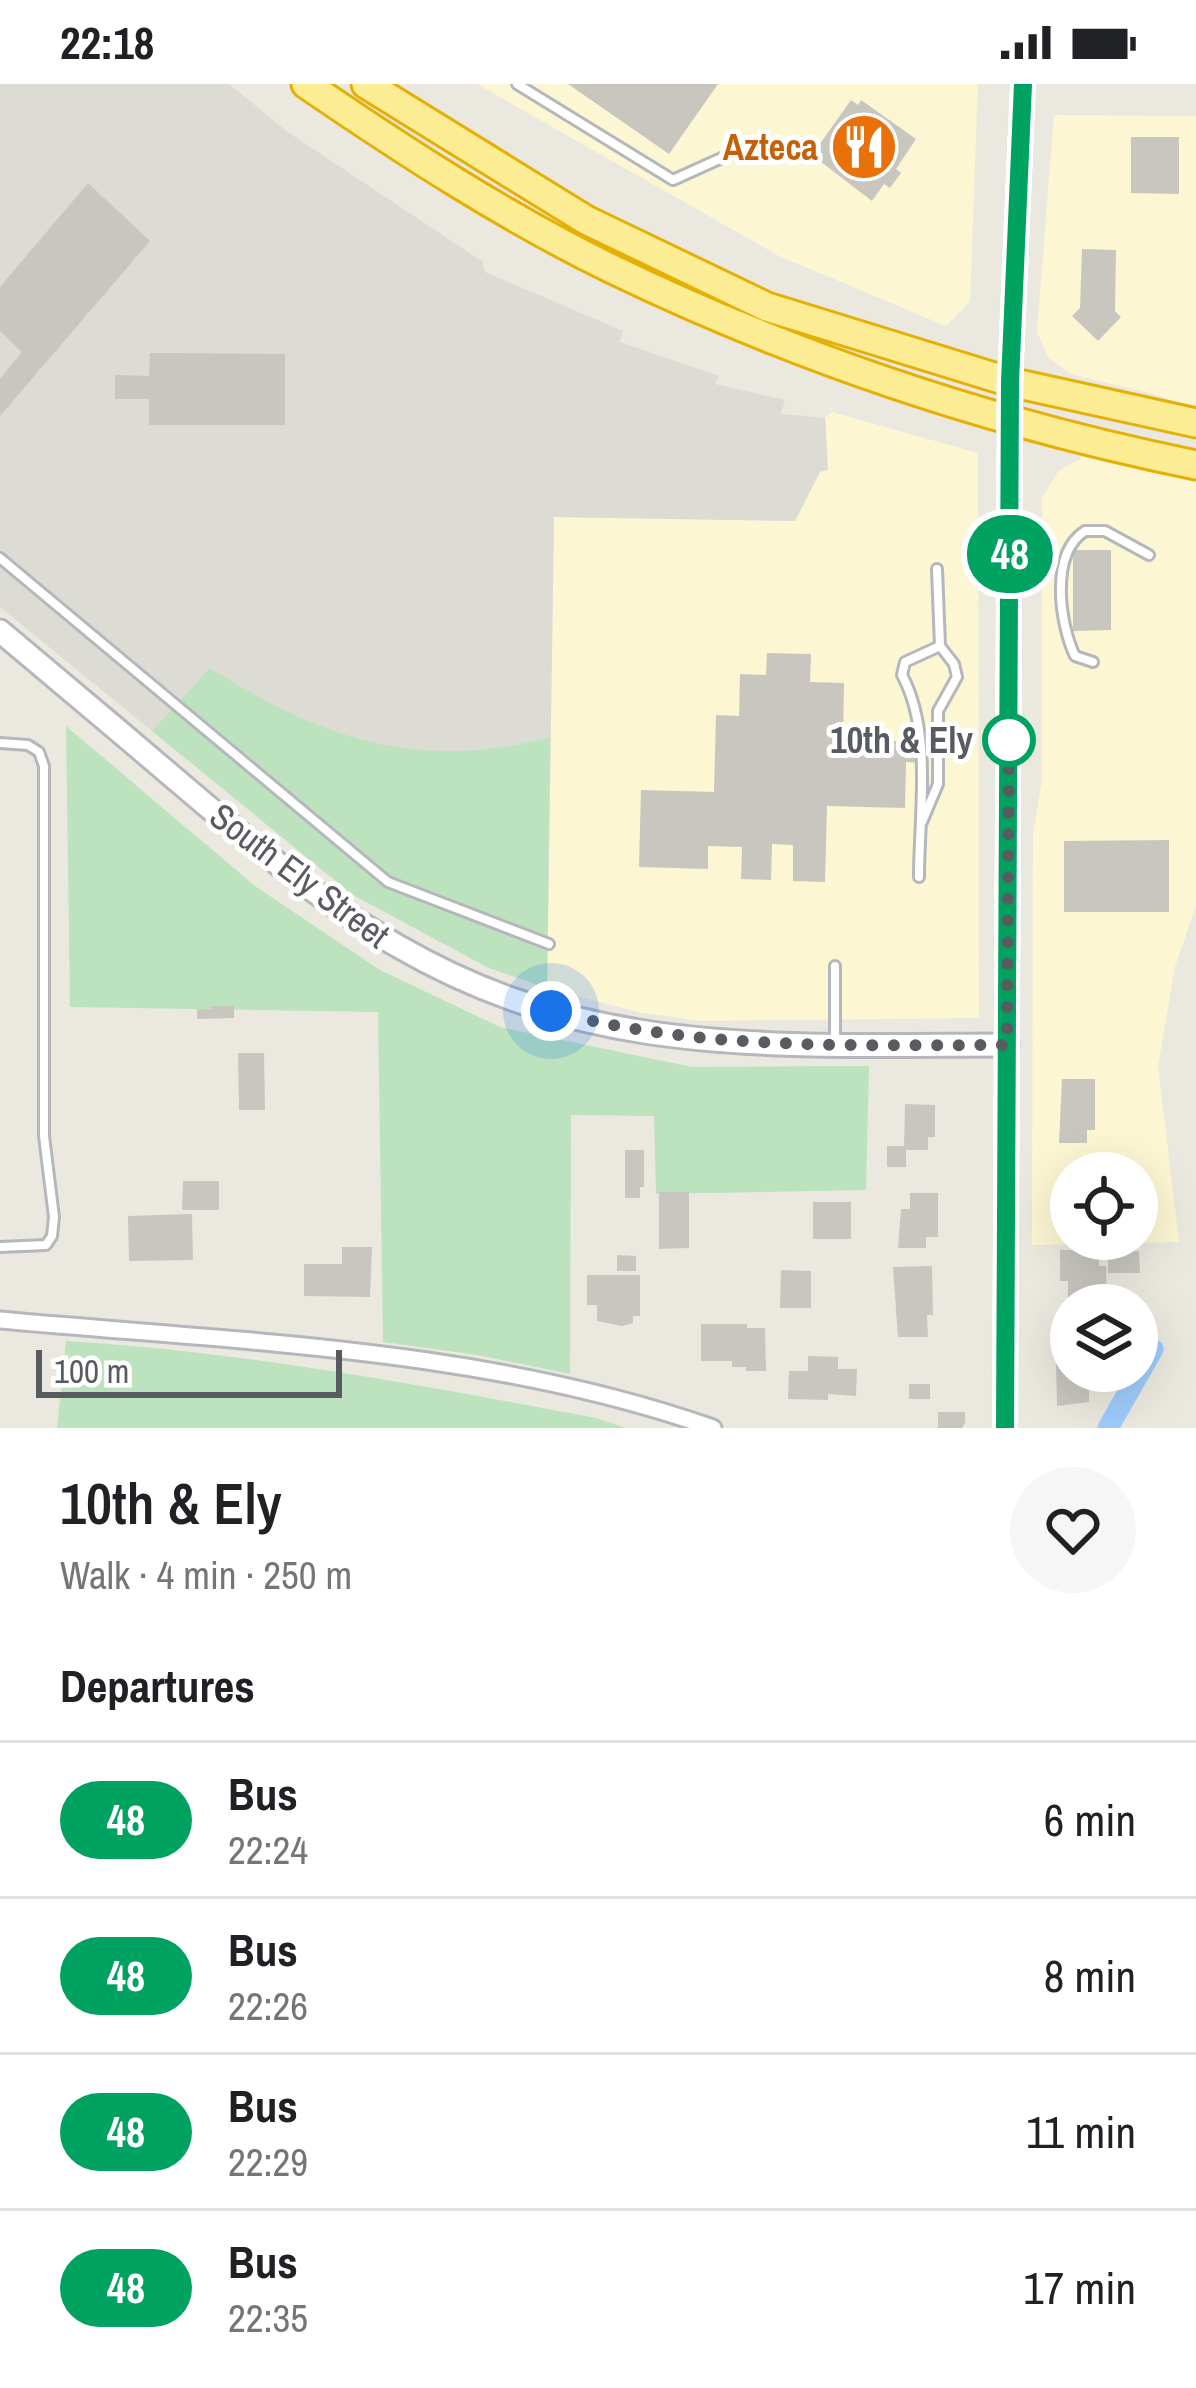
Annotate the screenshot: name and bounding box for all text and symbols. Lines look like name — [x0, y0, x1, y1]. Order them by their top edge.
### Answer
text: 22:18 — [60, 12, 154, 73]
restaurant icon: Azteca — [829, 112, 899, 182]
place label: Azteca — [723, 123, 819, 171]
line badge: 48 — [956, 515, 1064, 593]
text: 48 — [991, 526, 1029, 582]
marker: 10th & Ely — [984, 715, 1034, 765]
place label: 10th & Ely — [830, 716, 974, 764]
street label: South Ely Street — [200, 792, 400, 958]
your location — [521, 981, 581, 1041]
map controls — [1050, 1152, 1158, 1392]
button: locate — [1050, 1152, 1158, 1260]
button: layers — [1050, 1284, 1158, 1392]
scale bar — [36, 1344, 342, 1397]
text: 100 m — [54, 1349, 129, 1393]
text: 10th & Ely — [60, 1465, 282, 1542]
button: heart — [1010, 1467, 1136, 1593]
text: Walk · 4 min · 250 m — [60, 1549, 352, 1601]
text: Departures — [60, 1655, 255, 1716]
text: Bus — [228, 1763, 298, 1824]
text: 6 min — [1044, 1789, 1136, 1850]
text: 48 — [107, 1792, 145, 1848]
text: 22:24 — [228, 1824, 308, 1876]
text: Bus — [228, 1919, 298, 1980]
text: 8 min — [1044, 1945, 1136, 2006]
text: 48 — [107, 1948, 145, 2004]
text: 22:26 — [228, 1980, 308, 2032]
text: Bus — [228, 2075, 298, 2136]
text: 11 min — [1026, 2101, 1136, 2162]
text: 48 — [107, 2104, 145, 2160]
text: 22:29 — [228, 2136, 308, 2188]
text: Bus — [228, 2231, 298, 2292]
text: 17 min — [1023, 2257, 1136, 2318]
text: 48 — [107, 2260, 145, 2316]
text: 22:35 — [228, 2292, 308, 2344]

